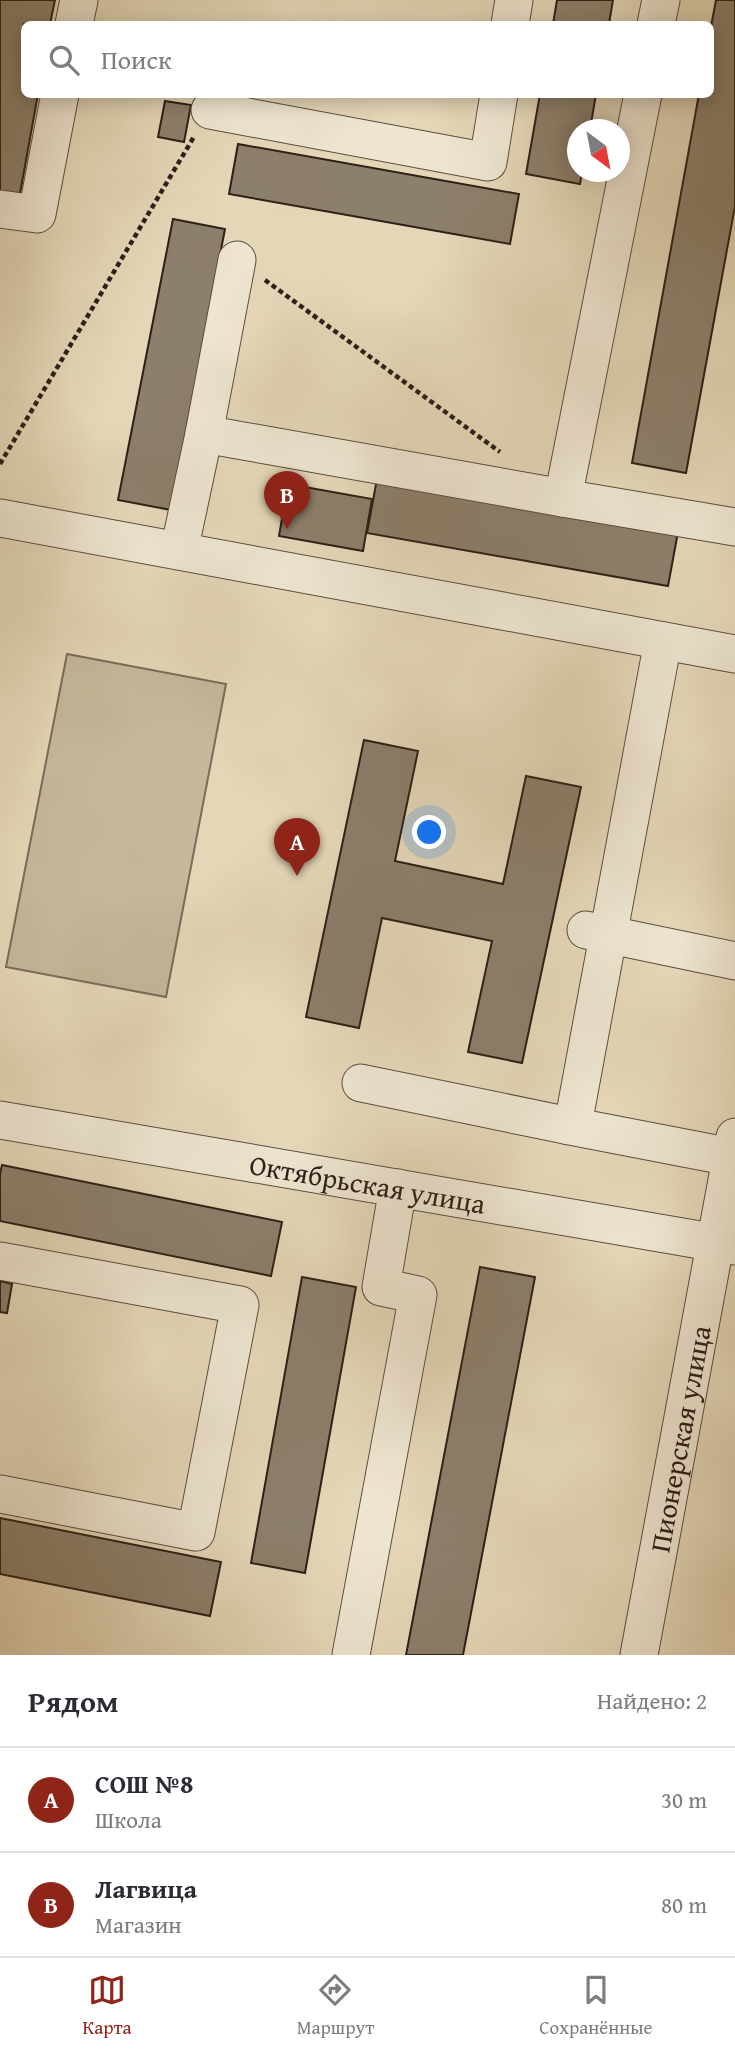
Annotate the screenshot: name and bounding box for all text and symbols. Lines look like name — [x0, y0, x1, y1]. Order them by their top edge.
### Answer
search box — [21, 21, 714, 98]
text: Поиск — [101, 40, 172, 79]
icon: search — [45, 41, 83, 79]
north arrow — [567, 119, 630, 182]
pin: B — [264, 471, 310, 529]
your location — [412, 815, 446, 849]
pin: A — [274, 818, 320, 876]
street label: Октябрьская улица — [247, 1143, 489, 1223]
street label: Пионерская улица — [638, 1321, 720, 1555]
text: Рядом — [28, 1679, 119, 1723]
text: Найдено: 2 — [597, 1684, 707, 1717]
text: СОШ №8 — [95, 1764, 193, 1803]
text: A — [44, 1783, 58, 1816]
text: 30 m — [661, 1783, 707, 1816]
text: Школа — [95, 1803, 162, 1836]
text: Лагвица — [95, 1869, 197, 1908]
text: B — [44, 1888, 58, 1921]
text: 80 m — [661, 1888, 707, 1921]
text: Магазин — [95, 1908, 182, 1941]
tab: Карта — [82, 1971, 132, 2041]
tab: Маршрут — [297, 1971, 374, 2041]
tab: Сохранённые — [539, 1971, 652, 2041]

